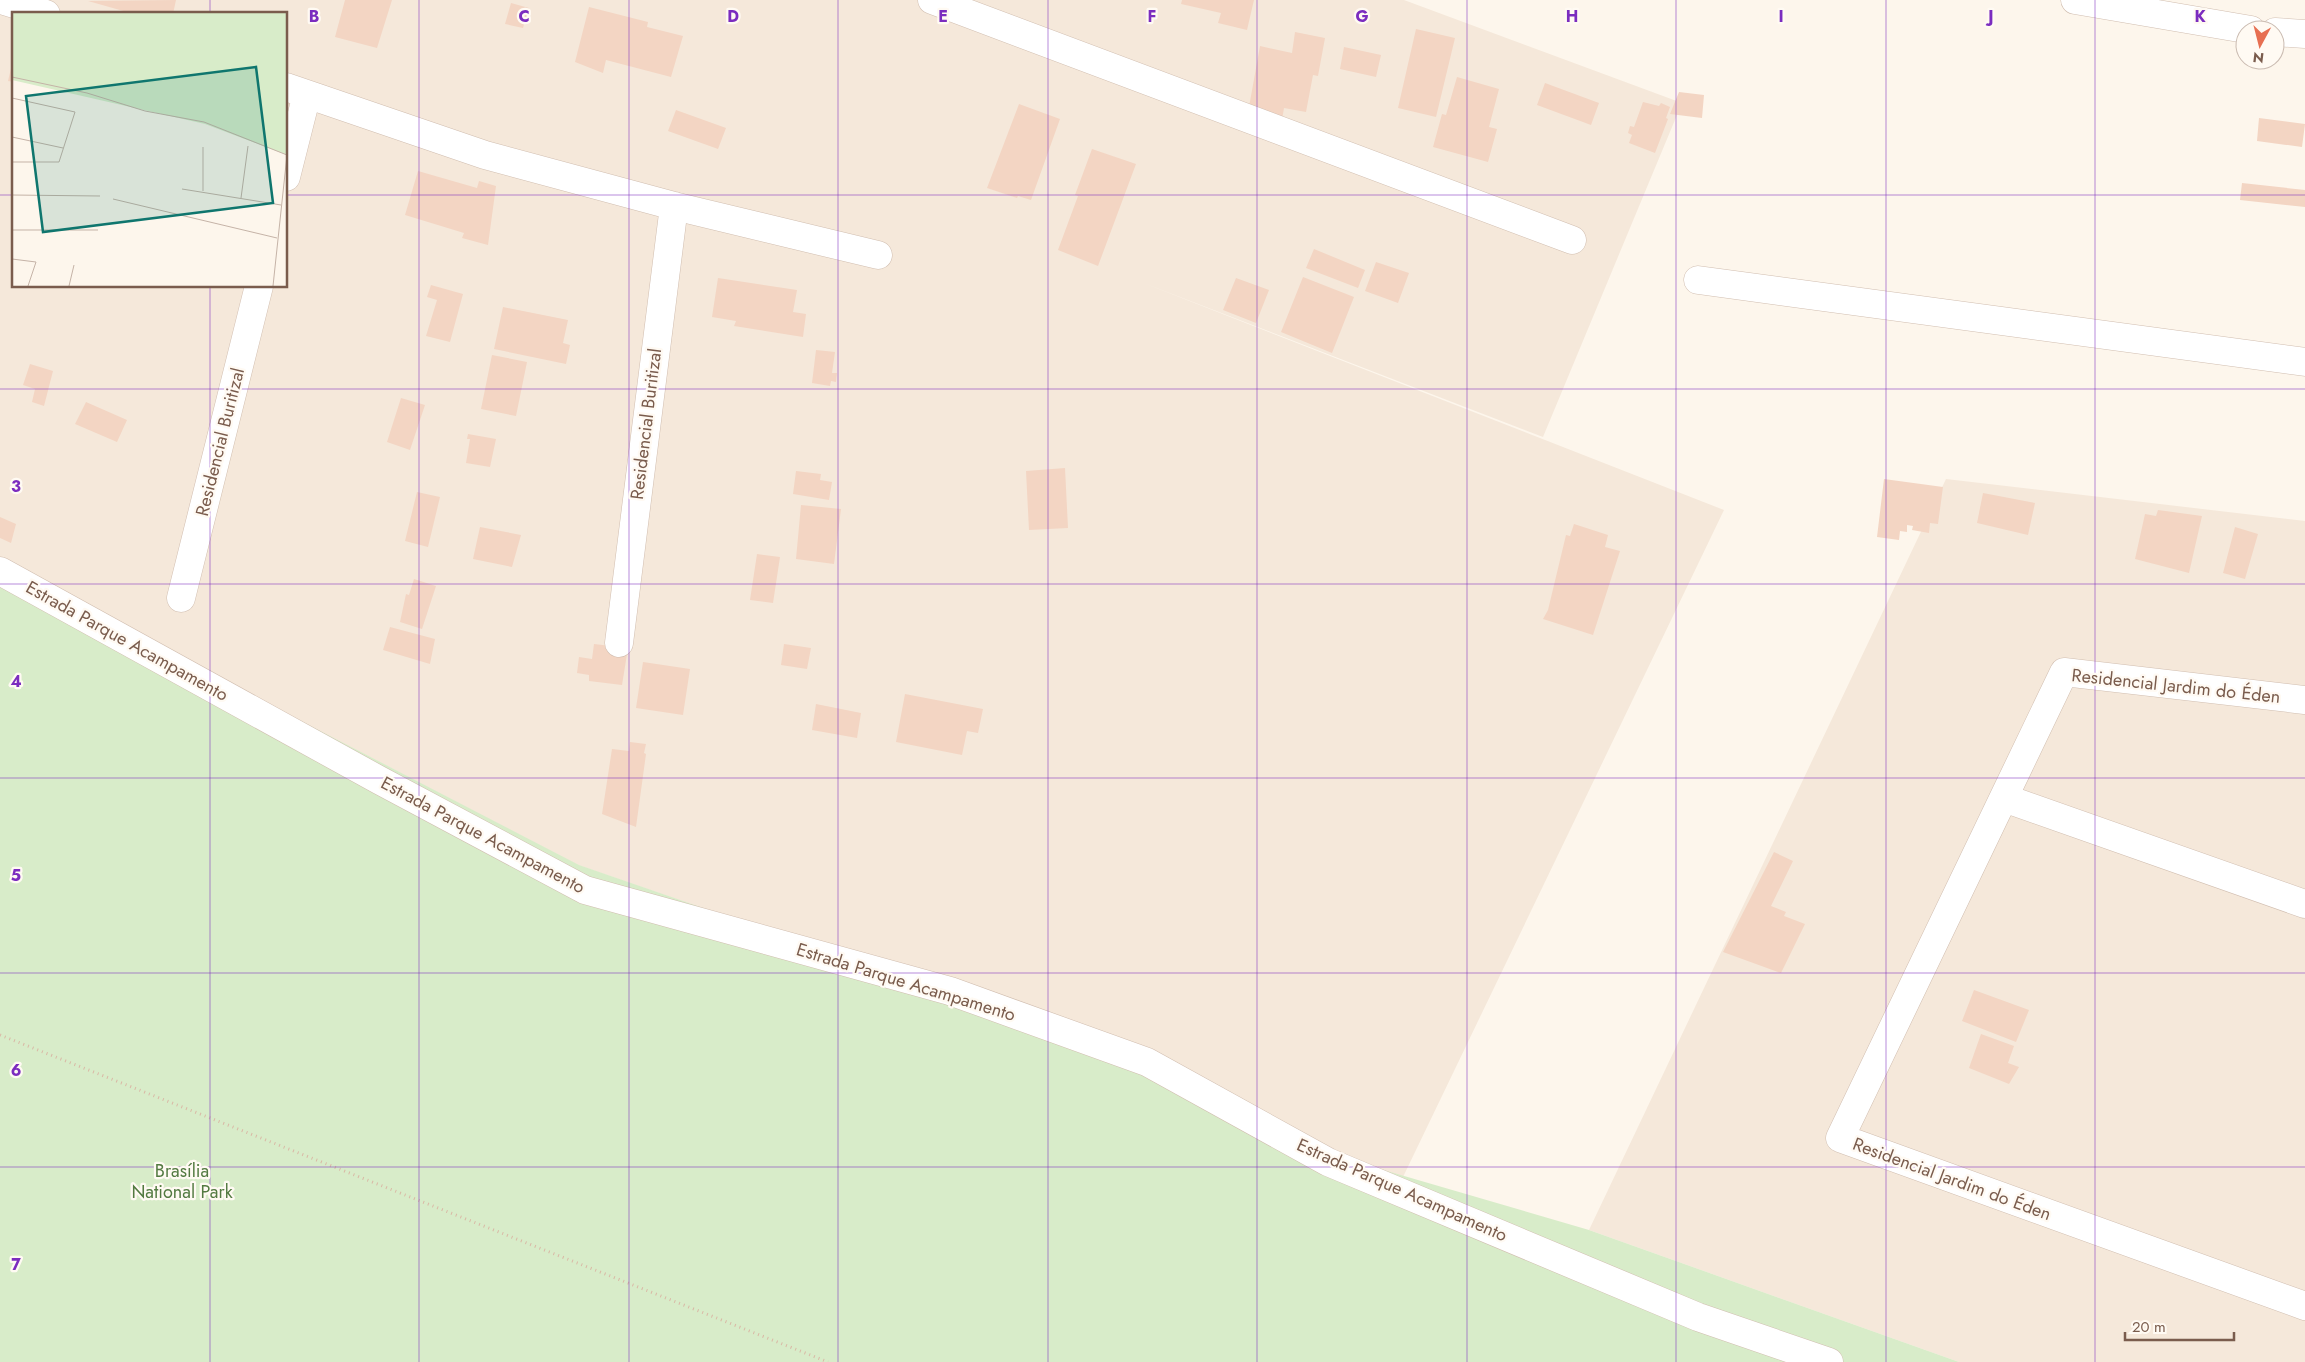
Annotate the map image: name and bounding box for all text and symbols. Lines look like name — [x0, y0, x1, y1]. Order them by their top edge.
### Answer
text: B — [309, 5, 319, 28]
text: C — [518, 5, 530, 28]
text: D — [727, 5, 739, 28]
text: E — [938, 5, 948, 28]
text: F — [1148, 5, 1156, 28]
text: G — [1355, 5, 1369, 28]
text: H — [1566, 5, 1578, 28]
text: I — [1778, 5, 1784, 28]
text: J — [1985, 5, 1994, 28]
text: K — [2194, 5, 2206, 28]
inset map — [12, 12, 288, 288]
north arrow — [2235, 20, 2285, 70]
text: N — [2252, 47, 2265, 69]
street label: Residencial Buritizal — [624, 347, 668, 501]
street label: Residencial Buritizal — [189, 365, 251, 519]
text: 3 — [11, 475, 21, 498]
street label: Estrada Parque Acampamento — [21, 574, 233, 708]
street label: Residencial Jardim do Éden — [2070, 662, 2282, 710]
text: 4 — [10, 670, 22, 693]
street label: Estrada Parque Acampamento — [376, 770, 590, 900]
text: 5 — [11, 864, 21, 887]
street label: Estrada Parque Acampamento — [793, 936, 1019, 1028]
text: 6 — [11, 1059, 21, 1082]
street label: Residencial Jardim do Éden — [1849, 1131, 2055, 1227]
street label: Estrada Parque Acampamento — [1293, 1132, 1512, 1248]
park label: Brasília National Park — [131, 1158, 233, 1205]
text: 7 — [11, 1253, 21, 1276]
scale bar — [2125, 1310, 2234, 1342]
text: 20 m — [2132, 1316, 2166, 1338]

